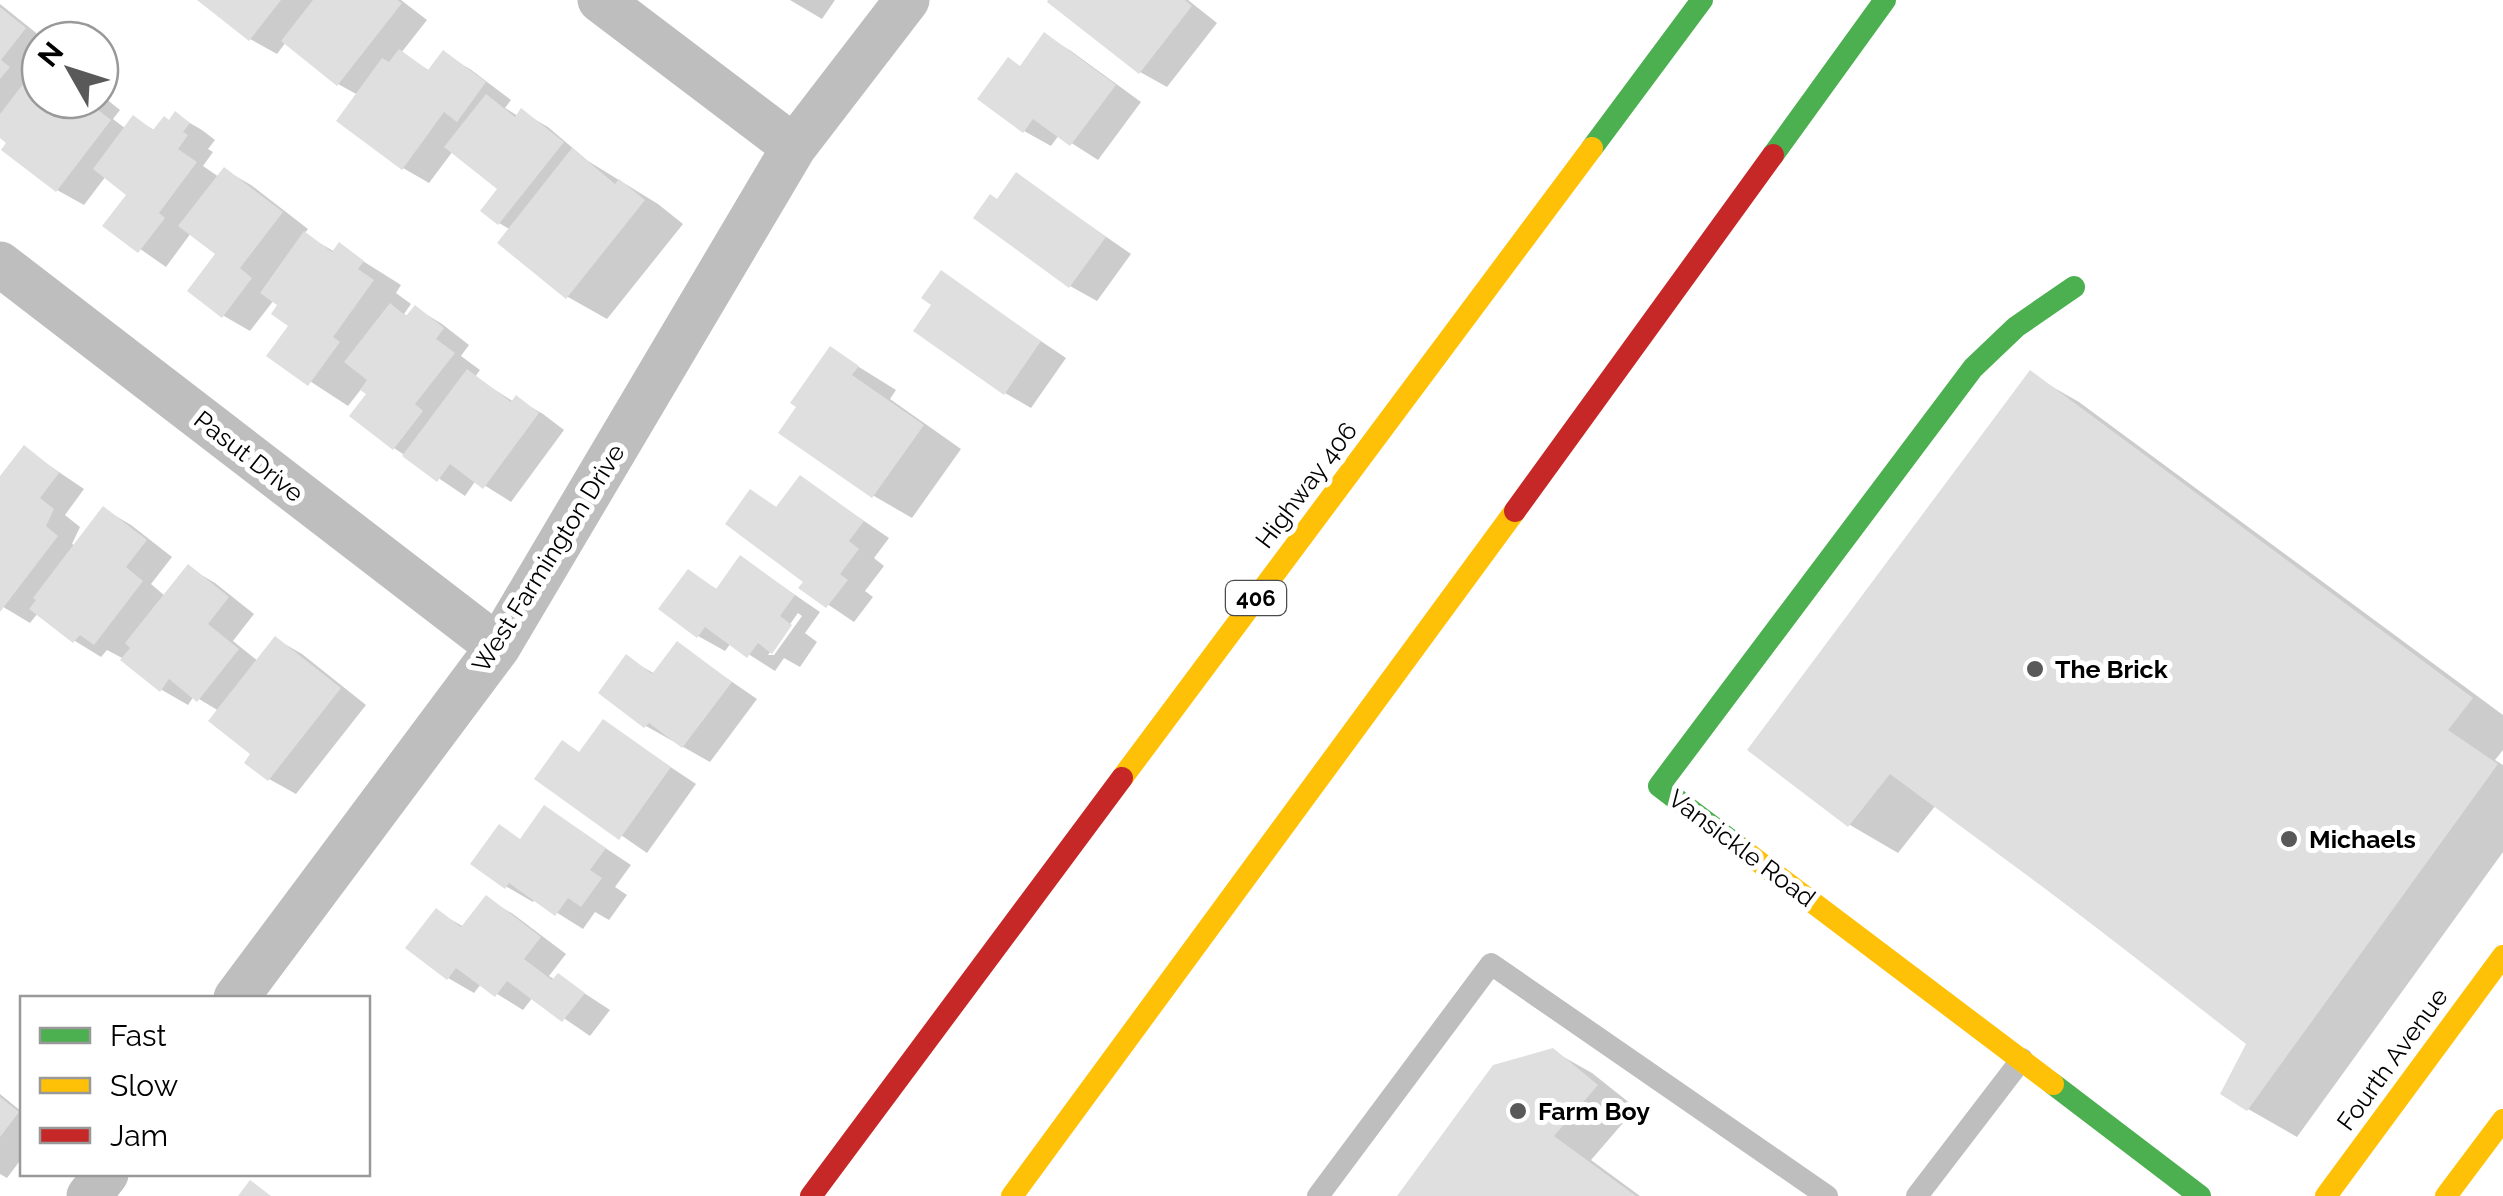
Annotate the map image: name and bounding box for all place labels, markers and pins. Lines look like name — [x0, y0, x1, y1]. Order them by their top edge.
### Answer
place label: The Brick — [2055, 654, 2169, 684]
marker: The Brick — [2024, 658, 2046, 680]
place label: Michaels — [2309, 824, 2416, 854]
marker: Michaels — [2278, 828, 2300, 850]
place label: Farm Boy — [1538, 1096, 1650, 1126]
marker: Farm Boy — [1507, 1100, 1529, 1122]

